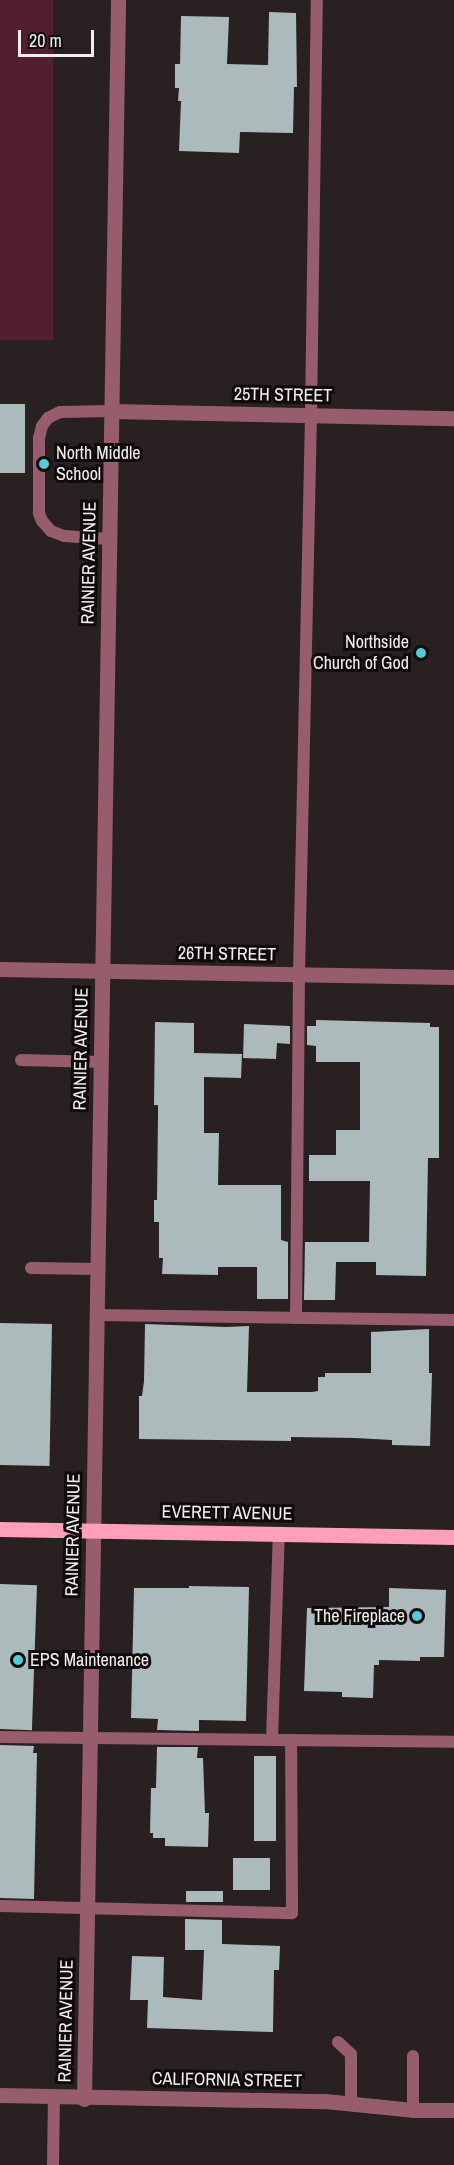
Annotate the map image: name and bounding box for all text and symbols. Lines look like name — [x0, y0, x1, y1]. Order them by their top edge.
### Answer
scale bar — [21, 18, 98, 56]
text: 20 m — [29, 28, 62, 53]
street label: 25TH STREET — [234, 383, 332, 407]
place label: North Middle School — [56, 443, 140, 486]
marker: North Middle School — [37, 457, 51, 471]
street label: RAINIER AVENUE — [77, 501, 101, 625]
place label: Northside Church of God — [313, 632, 409, 674]
marker: Northside Church of God — [414, 646, 428, 660]
street label: 26TH STREET — [178, 942, 276, 966]
street label: RAINIER AVENUE — [69, 987, 93, 1111]
street label: RAINIER AVENUE — [61, 1473, 85, 1597]
street label: EVERETT AVENUE — [161, 1501, 293, 1525]
place label: The Fireplace — [314, 1605, 405, 1627]
marker: The Fireplace — [410, 1609, 424, 1623]
place label: EPS Maintenance — [30, 1649, 149, 1671]
marker: EPS Maintenance — [11, 1653, 25, 1667]
street label: RAINIER AVENUE — [54, 1959, 78, 2083]
street label: CALIFORNIA STREET — [151, 2068, 303, 2092]

